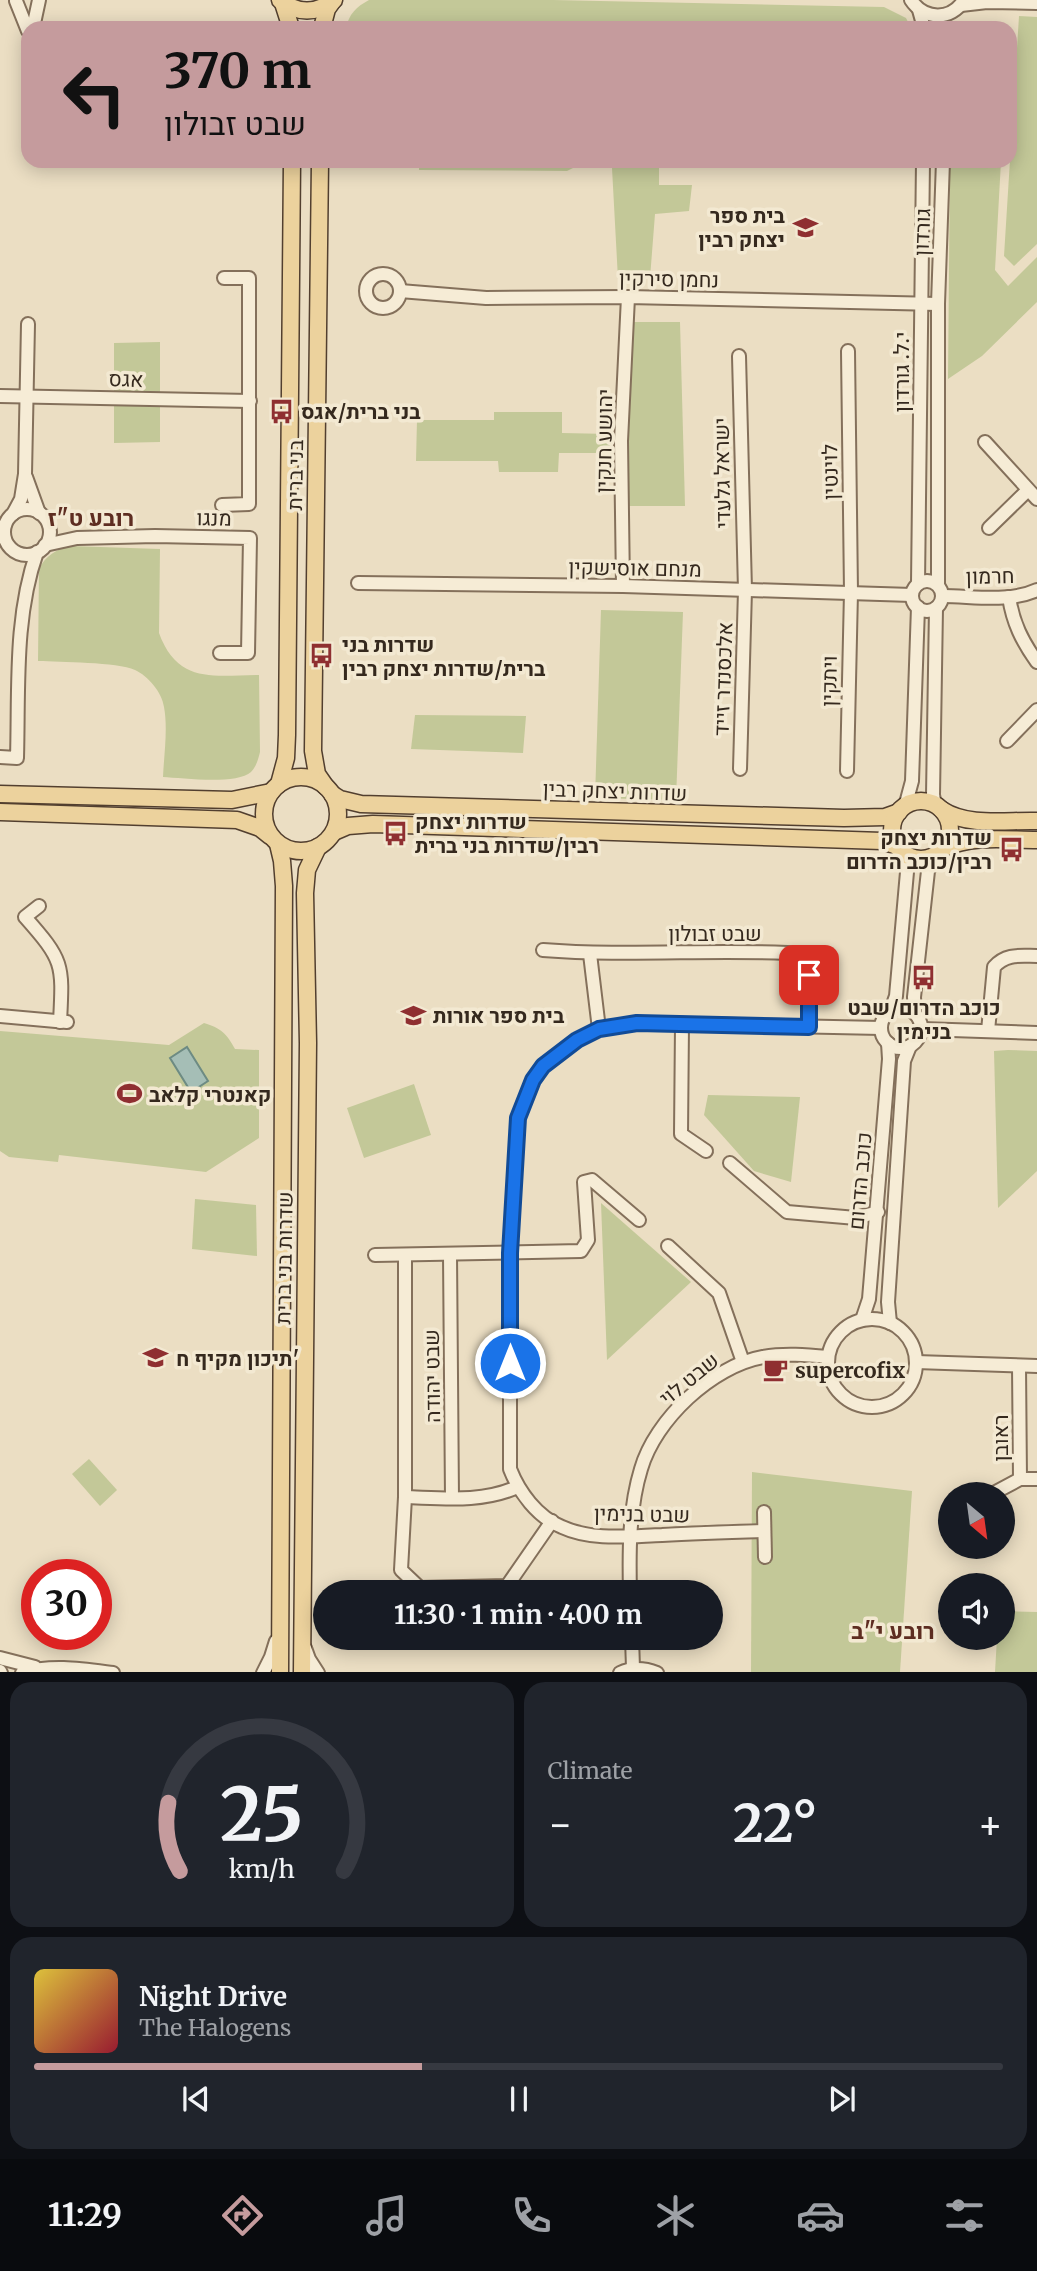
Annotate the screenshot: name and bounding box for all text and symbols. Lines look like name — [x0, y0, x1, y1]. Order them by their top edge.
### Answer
text: 370 m — [164, 40, 311, 101]
icon: left — [49, 49, 140, 140]
text: שבט זבולון — [164, 104, 306, 144]
place label: בית ספר יצחק רבין — [698, 202, 786, 253]
street label: גורדון — [908, 208, 936, 256]
school or university icon: בית ספר יצחק רבין — [791, 213, 819, 241]
street label: נחמן סירקין — [619, 265, 719, 293]
street label: י.ל. גורדון — [888, 332, 915, 412]
street label: אגס — [108, 365, 144, 393]
street label: יהושע חנקין — [590, 389, 618, 493]
bus stop icon: בני ברית/אגס — [267, 397, 295, 425]
place label: בני ברית/אגס — [301, 398, 421, 425]
street label: ישראל גלעדי — [708, 417, 736, 529]
street label: בני ברית — [281, 439, 309, 511]
street label: לוינטין — [816, 443, 844, 500]
district label: רובע ט"ז — [48, 503, 134, 532]
street label: מנגו — [196, 504, 232, 532]
street label: מנחם אוסישקין — [568, 553, 702, 583]
street label: חרמון — [965, 562, 1015, 590]
street label: אלכסנדר זייד — [708, 622, 738, 736]
place label: שדרות בני ברית/שדרות יצחק רבין — [342, 631, 546, 682]
bus stop icon: שדרות בני ברית/שדרות יצחק רבין — [308, 642, 336, 670]
street label: ויתקין — [815, 655, 843, 707]
street label: שדרות יצחק רבין — [542, 775, 688, 807]
place label: שדרות יצחק רבין/שדרות בני ברית — [415, 808, 599, 859]
bus stop icon: שדרות יצחק רבין/שדרות בני ברית — [381, 819, 409, 847]
place label: שדרות יצחק רבין/כוכב הדרום — [846, 824, 992, 875]
bus stop icon: שדרות יצחק רבין/כוכב הדרום — [998, 835, 1026, 863]
street label: שבט זבולון — [668, 920, 762, 947]
pin — [779, 945, 839, 1005]
icon: arrive — [790, 956, 828, 994]
bus stop icon: כוכב הדרום/שבט בנימין — [910, 964, 938, 992]
place label: כוכב הדרום/שבט בנימין — [847, 994, 1001, 1045]
school or university icon: בית ספר אורות — [399, 1001, 427, 1029]
place label: בית ספר אורות — [433, 1002, 565, 1029]
sports icon: קאנטרי קלאב — [115, 1080, 143, 1108]
place label: קאנטרי קלאב — [149, 1081, 271, 1108]
street label: כוכב הדרום — [842, 1131, 878, 1231]
street label: שדרות בני ברית — [269, 1191, 299, 1325]
position arrow — [473, 1326, 547, 1400]
street label: שבט יהודה — [418, 1329, 446, 1423]
school or university icon: תיכון מקיף ח' — [142, 1344, 170, 1372]
place label: תיכון מקיף ח' — [176, 1345, 299, 1372]
street label: שבט לוי — [654, 1347, 724, 1411]
cafe icon: supercofix — [761, 1356, 789, 1384]
place label: supercofix — [795, 1357, 905, 1384]
street label: ראובן — [987, 1414, 1014, 1462]
north arrow — [938, 1482, 1015, 1559]
map controls — [938, 1482, 1015, 1650]
street label: שבט בנימין — [594, 1500, 690, 1528]
speed limit sign: 30 — [21, 1559, 112, 1650]
button: sound — [938, 1573, 1015, 1650]
text: 11:30 · 1 min · 400 m — [394, 1598, 642, 1631]
district label: רובע י"ב — [851, 1616, 935, 1645]
text: Climate — [548, 1756, 633, 1785]
text: 25 — [220, 1769, 304, 1861]
text: 22° — [733, 1791, 817, 1856]
text: − — [548, 1801, 573, 1848]
text: + — [978, 1801, 1003, 1848]
text: km/h — [229, 1852, 295, 1884]
text: Night Drive — [139, 1980, 287, 2013]
text: The Halogens — [139, 2013, 291, 2042]
icon: previous — [177, 2080, 215, 2118]
icon: pause — [500, 2080, 538, 2118]
icon: next — [823, 2080, 861, 2118]
icon: directions — [218, 2191, 267, 2240]
icon: music — [362, 2191, 411, 2240]
icon: phone — [507, 2191, 556, 2240]
icon: climate — [651, 2191, 700, 2240]
icon: car — [796, 2191, 845, 2240]
icon: filters — [940, 2191, 989, 2240]
text: 11:29 — [48, 2195, 122, 2235]

